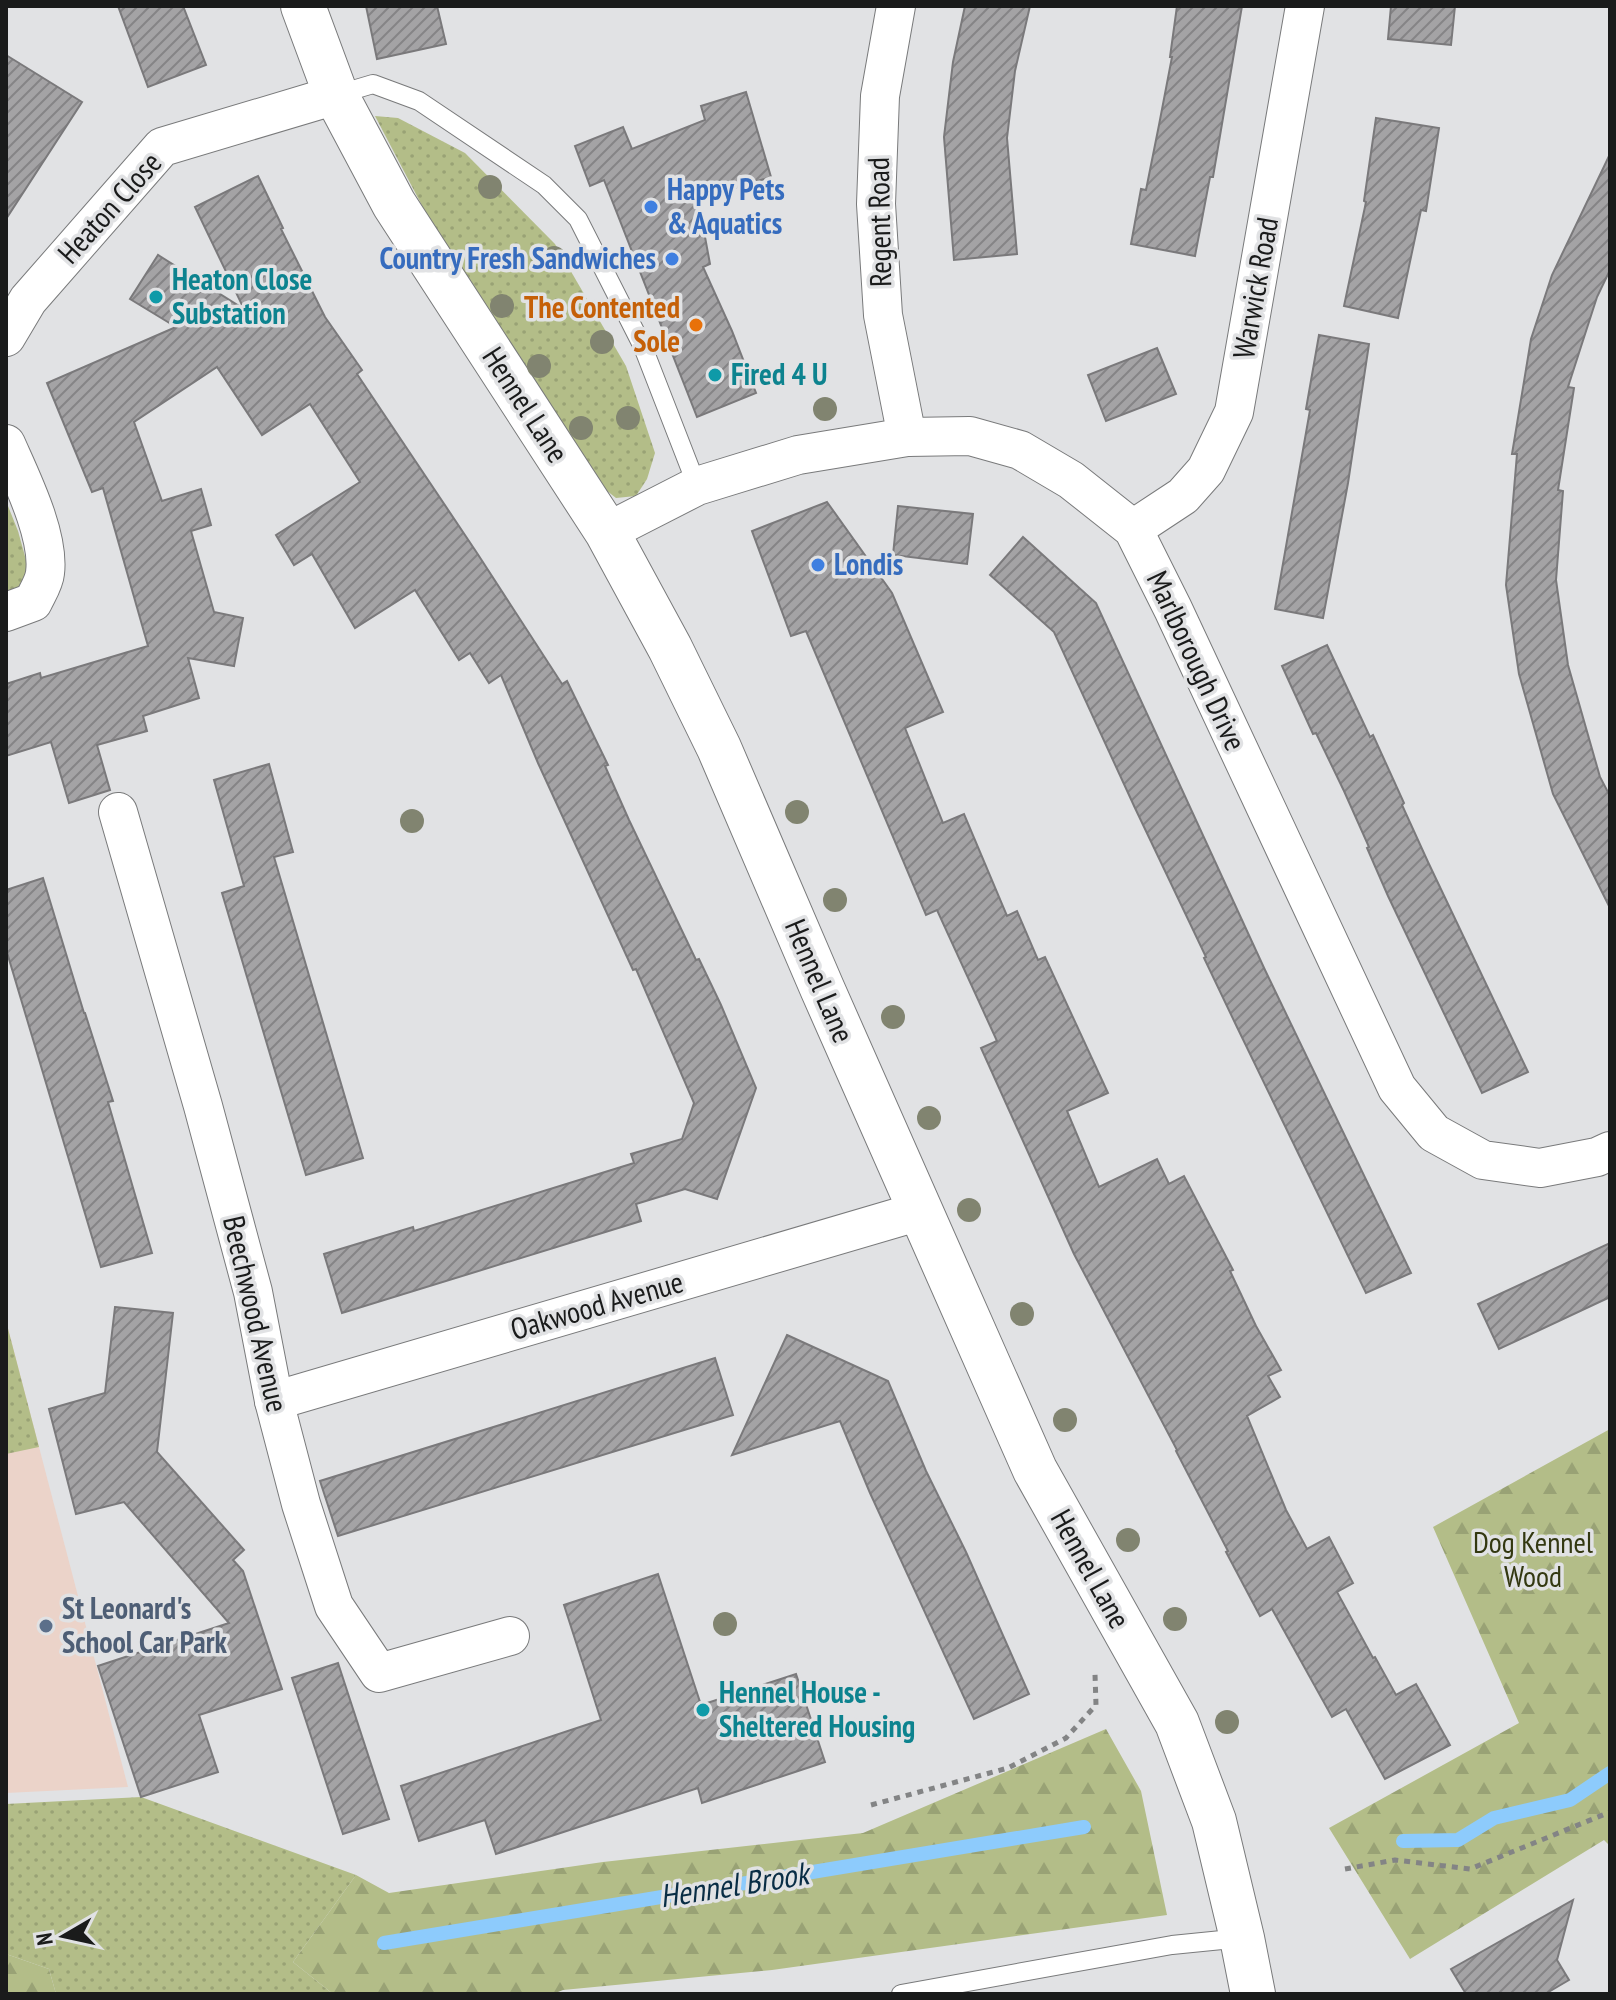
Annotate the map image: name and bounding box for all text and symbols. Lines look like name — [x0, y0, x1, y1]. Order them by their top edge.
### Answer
street label: Heaton Close — [48, 143, 169, 271]
street label: Regent Road — [858, 157, 899, 287]
place label: Happy Pets & Aquatics — [667, 169, 785, 242]
marker: Happy Pets & Aquatics — [642, 198, 660, 216]
street label: Warwick Road — [1223, 214, 1286, 361]
place label: Country Fresh Sandwiches — [380, 238, 656, 277]
marker: Country Fresh Sandwiches — [663, 250, 681, 268]
place label: Heaton Close Substation — [172, 259, 312, 332]
place label: The Contented Sole — [524, 287, 680, 360]
marker: Heaton Close Substation — [147, 288, 165, 306]
marker: The Contented Sole — [687, 316, 705, 334]
street label: Hennel Lane — [474, 339, 578, 469]
place label: Fired 4 U — [731, 354, 827, 393]
marker: Fired 4 U — [706, 366, 724, 384]
place label: Londis — [834, 544, 903, 583]
marker: Londis — [809, 556, 827, 574]
street label: Marlborough Drive — [1139, 564, 1256, 756]
street label: Hennel Lane — [777, 913, 864, 1048]
street label: Beechwood Avenue — [215, 1212, 298, 1416]
street label: Oakwood Avenue — [506, 1261, 687, 1348]
street label: Hennel Lane — [1043, 1502, 1140, 1635]
park label: Dog Kennel Wood — [1473, 1522, 1593, 1595]
place label: St Leonard's School Car Park — [62, 1588, 228, 1661]
marker: St Leonard's School Car Park — [37, 1617, 55, 1635]
place label: Hennel House - Sheltered Housing — [719, 1672, 915, 1745]
marker: Hennel House - Sheltered Housing — [694, 1701, 712, 1719]
water label: Hennel Brook — [657, 1851, 815, 1916]
north arrow — [24, 1896, 104, 1976]
text: N — [29, 1931, 59, 1947]

